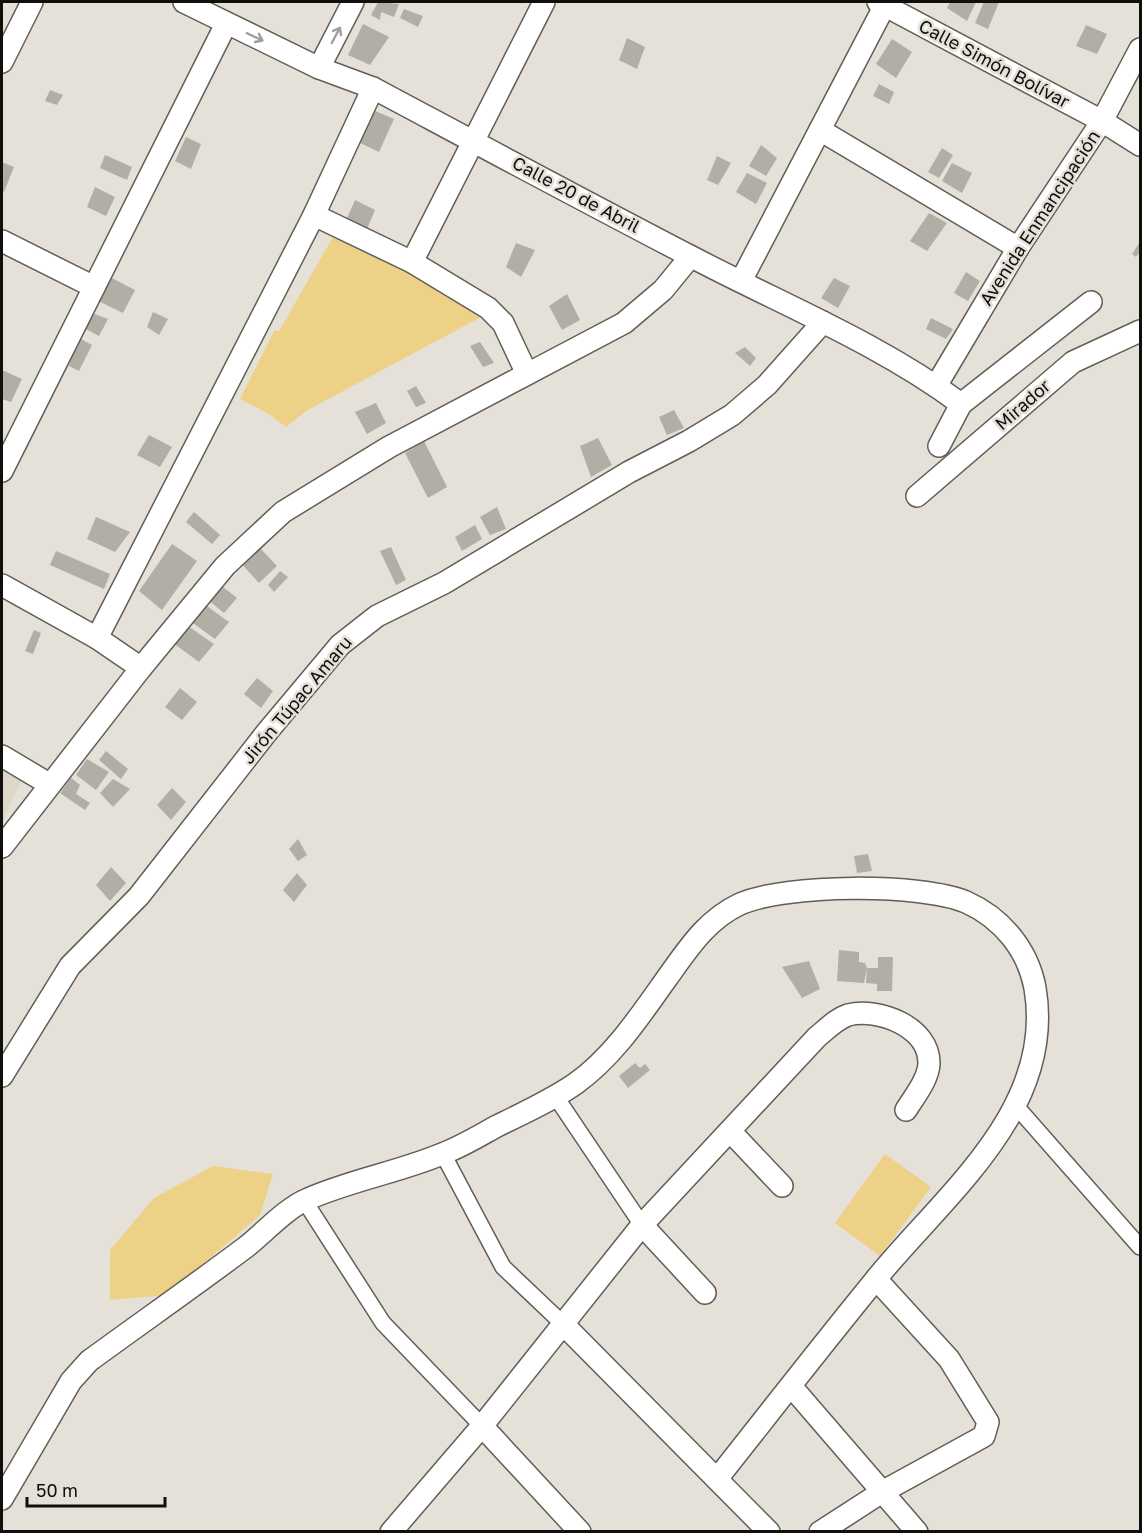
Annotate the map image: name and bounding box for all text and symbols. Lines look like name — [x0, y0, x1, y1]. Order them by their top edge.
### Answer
street label: Calle Simón Bolívar — [915, 14, 1074, 112]
one-way arrow — [331, 26, 342, 44]
one-way arrow — [245, 32, 263, 44]
street label: Avenida Enmancipación — [974, 126, 1104, 309]
street label: Calle 20 de Abril — [509, 151, 644, 237]
street label: Mirador — [990, 374, 1055, 434]
street label: Jirón Túpac Amaru — [236, 631, 356, 768]
scale bar — [27, 1470, 165, 1508]
text: 50 m — [36, 1479, 78, 1501]

